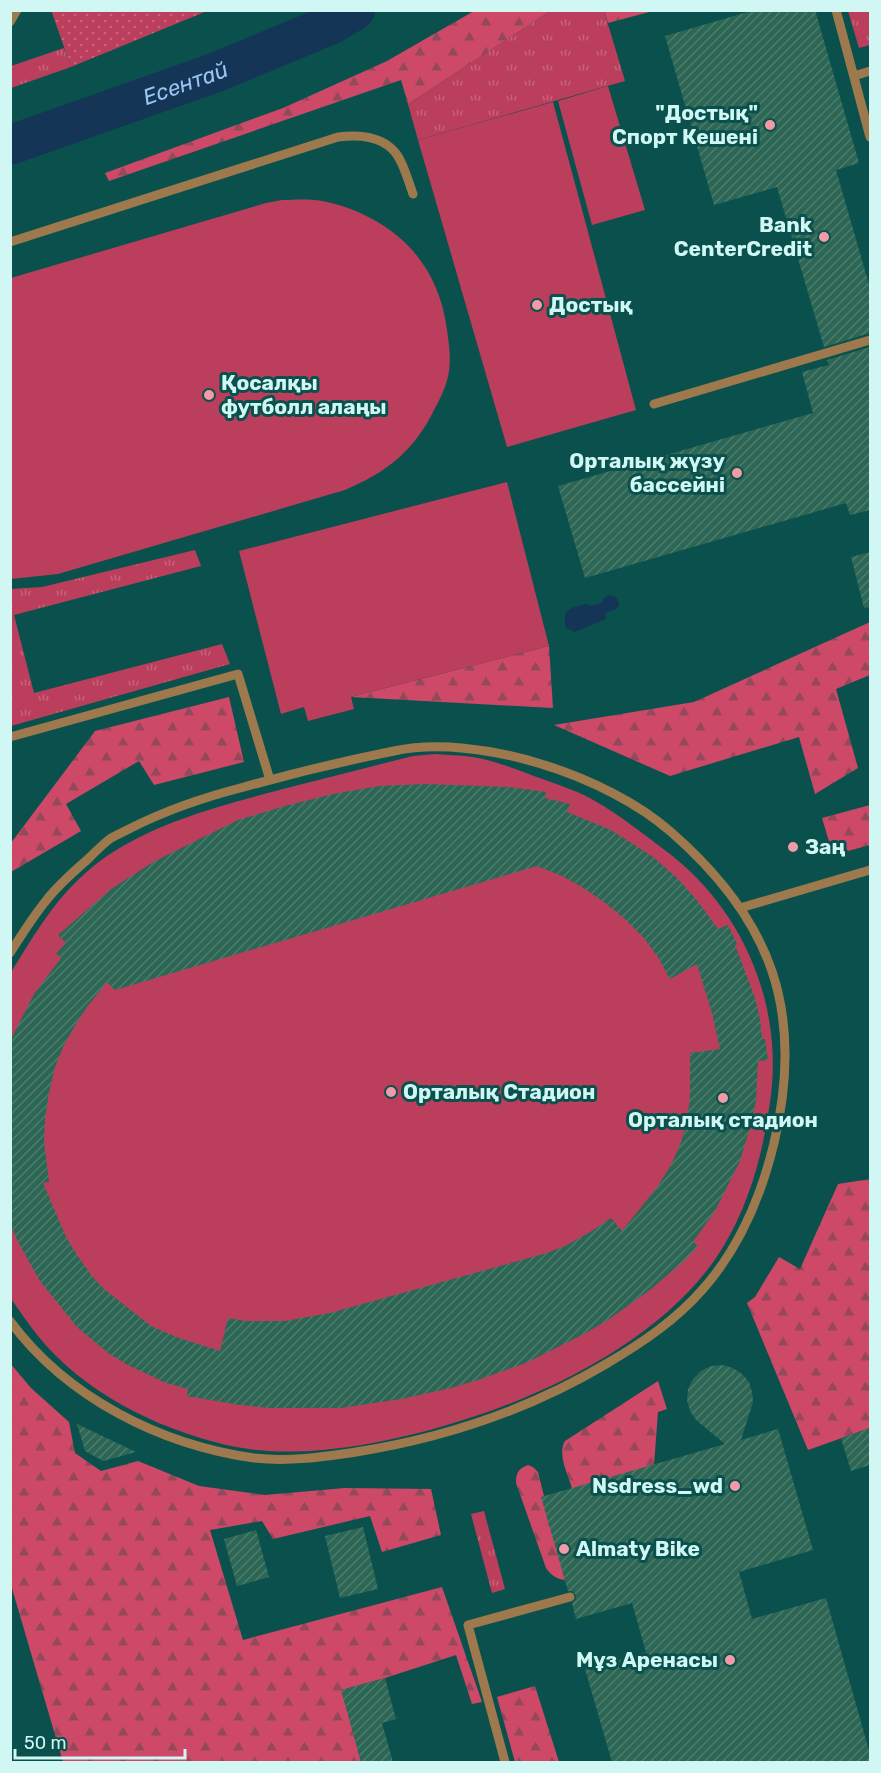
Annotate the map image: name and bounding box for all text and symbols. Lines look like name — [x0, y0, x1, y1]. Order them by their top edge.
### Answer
water label: Есентай — [139, 56, 232, 111]
place label: "Достық" Спорт Кешені — [612, 100, 758, 149]
marker: "Достық" Спорт Кешені — [763, 118, 777, 132]
place label: Bank CenterCredit — [674, 212, 813, 261]
marker: Bank CenterCredit — [817, 230, 831, 244]
place label: Достық — [549, 292, 633, 317]
marker: Достық — [530, 298, 544, 312]
place label: Қосалқы футболл алаңы — [221, 370, 387, 419]
marker: Қосалқы футболл алаңы — [202, 388, 216, 402]
place label: Орталық жүзу бассейні — [569, 448, 726, 497]
marker: Орталық жүзу бассейні — [730, 466, 744, 480]
place label: Заң — [805, 834, 846, 859]
marker: Заң — [786, 840, 800, 854]
place label: Орталық Стадион — [403, 1079, 595, 1104]
marker: Орталық Стадион — [384, 1085, 398, 1099]
marker: Орталық стадион — [716, 1091, 730, 1105]
place label: Орталық стадион — [628, 1107, 818, 1132]
place label: Nsdress_wd — [592, 1473, 723, 1498]
marker: Nsdress_wd — [728, 1479, 742, 1493]
place label: Almaty Bike — [576, 1536, 700, 1561]
marker: Almaty Bike — [557, 1542, 571, 1556]
place label: Мұз Аренасы — [576, 1647, 718, 1672]
marker: Мұз Аренасы — [723, 1653, 737, 1667]
scale bar — [15, 1722, 184, 1760]
text: 50 m — [24, 1732, 67, 1754]

